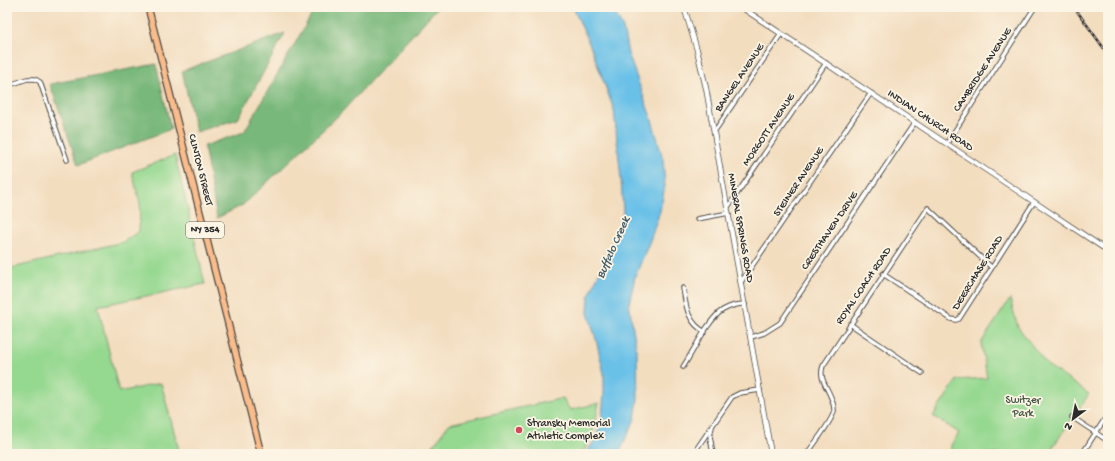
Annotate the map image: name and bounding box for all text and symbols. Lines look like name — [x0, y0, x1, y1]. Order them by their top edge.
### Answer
street label: CAMBRIDGE AVENUE — [951, 25, 1015, 114]
street label: BANGEL AVENUE — [712, 41, 768, 115]
street label: INDIAN CHURCH ROAD — [885, 88, 976, 155]
street label: MORGOTT AVENUE — [740, 91, 798, 168]
street label: CLINTON STREET — [185, 133, 215, 208]
street label: STEINER AVENUE — [771, 144, 827, 219]
street label: MINERAL SPRINGS ROAD — [724, 172, 756, 284]
street label: CRESTHAVEN DRIVE — [799, 189, 861, 272]
water label: Buffalo Creek — [594, 214, 634, 281]
road number: NY 354 — [186, 222, 224, 238]
street label: DEERCHASE ROAD — [950, 233, 1006, 313]
street label: ROYAL COACH ROAD — [834, 244, 895, 327]
park label: Switzer Park — [1006, 395, 1042, 420]
north arrow — [1053, 399, 1093, 439]
place label: Stransky Memorial Athletic Complex — [527, 418, 611, 443]
text: N — [1063, 419, 1075, 433]
marker: Stransky Memorial Athletic Complex — [514, 425, 524, 435]

